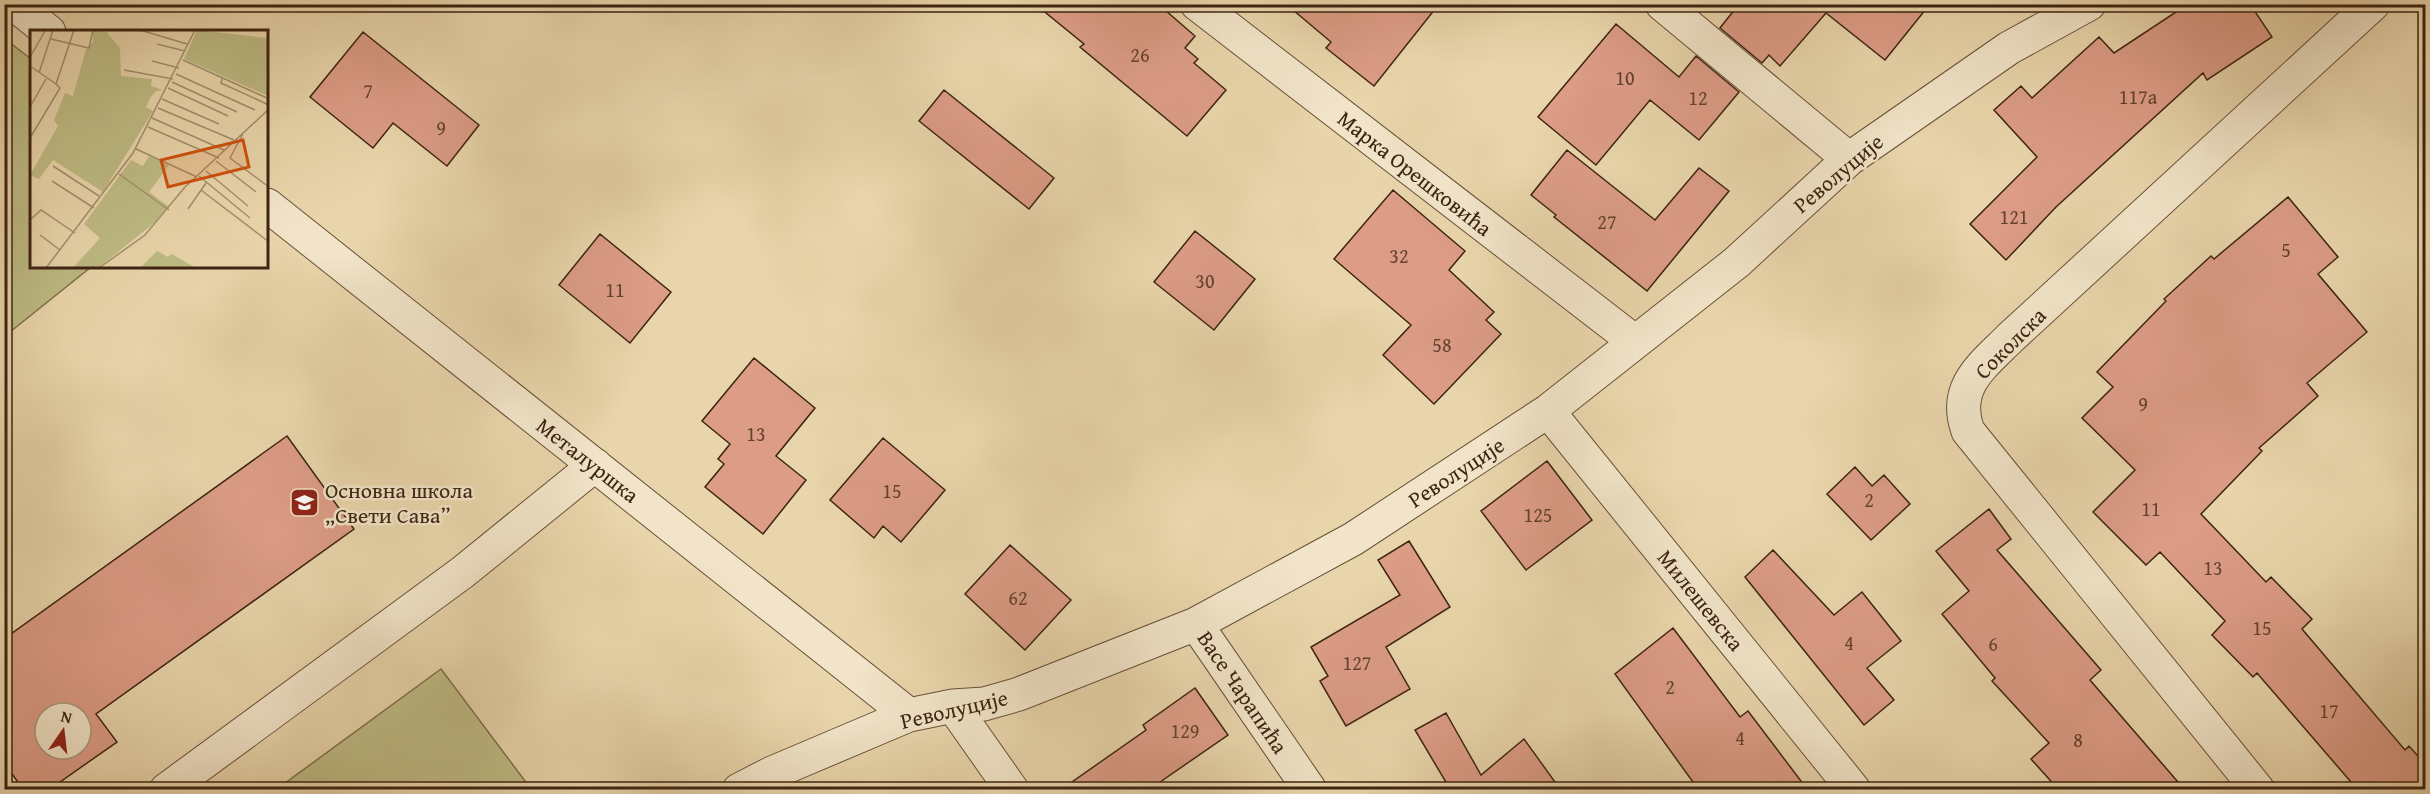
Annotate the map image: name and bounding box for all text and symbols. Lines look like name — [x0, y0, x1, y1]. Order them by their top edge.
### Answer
inset map — [30, 30, 268, 268]
house number: 26 — [1130, 40, 1150, 69]
house number: 10 — [1615, 63, 1635, 92]
house number: 7 — [363, 76, 373, 105]
house number: 117a — [2119, 82, 2158, 111]
house number: 12 — [1688, 83, 1708, 112]
street label: Марка Орешковића — [1331, 103, 1499, 244]
house number: 9 — [436, 113, 446, 142]
street label: Револуције — [1786, 126, 1890, 220]
house number: 121 — [2000, 202, 2028, 231]
house number: 27 — [1597, 207, 1617, 236]
house number: 5 — [2281, 235, 2291, 264]
house number: 32 — [1389, 241, 1409, 270]
house number: 30 — [1195, 266, 1215, 295]
house number: 11 — [605, 275, 625, 304]
street label: Соколска — [1967, 300, 2053, 386]
house number: 58 — [1432, 330, 1452, 359]
house number: 9 — [2138, 389, 2148, 418]
street label: Металуршка — [530, 410, 647, 511]
house number: 13 — [746, 419, 766, 448]
street label: Револуције — [1401, 429, 1511, 515]
place label: Основна школа „Свети Сава” — [325, 474, 473, 531]
house number: 15 — [882, 476, 902, 505]
house number: 2 — [1864, 485, 1874, 514]
school or university icon: Основна школа „Свети Сава” — [288, 487, 320, 519]
house number: 11 — [2141, 494, 2161, 523]
house number: 125 — [1524, 500, 1552, 529]
street label: Милешевска — [1650, 542, 1752, 658]
house number: 13 — [2203, 553, 2223, 582]
house number: 62 — [1008, 583, 1028, 612]
house number: 15 — [2252, 613, 2272, 642]
street label: Васе Чарапића — [1190, 624, 1296, 760]
house number: 4 — [1844, 628, 1854, 657]
house number: 6 — [1988, 629, 1998, 658]
house number: 127 — [1343, 648, 1371, 677]
house number: 2 — [1665, 672, 1675, 701]
street label: Револуције — [897, 681, 1011, 737]
house number: 17 — [2319, 696, 2339, 725]
north arrow — [33, 701, 93, 761]
text: N — [59, 704, 75, 729]
house number: 129 — [1171, 716, 1199, 745]
house number: 4 — [1735, 723, 1745, 752]
house number: 8 — [2073, 725, 2083, 754]

